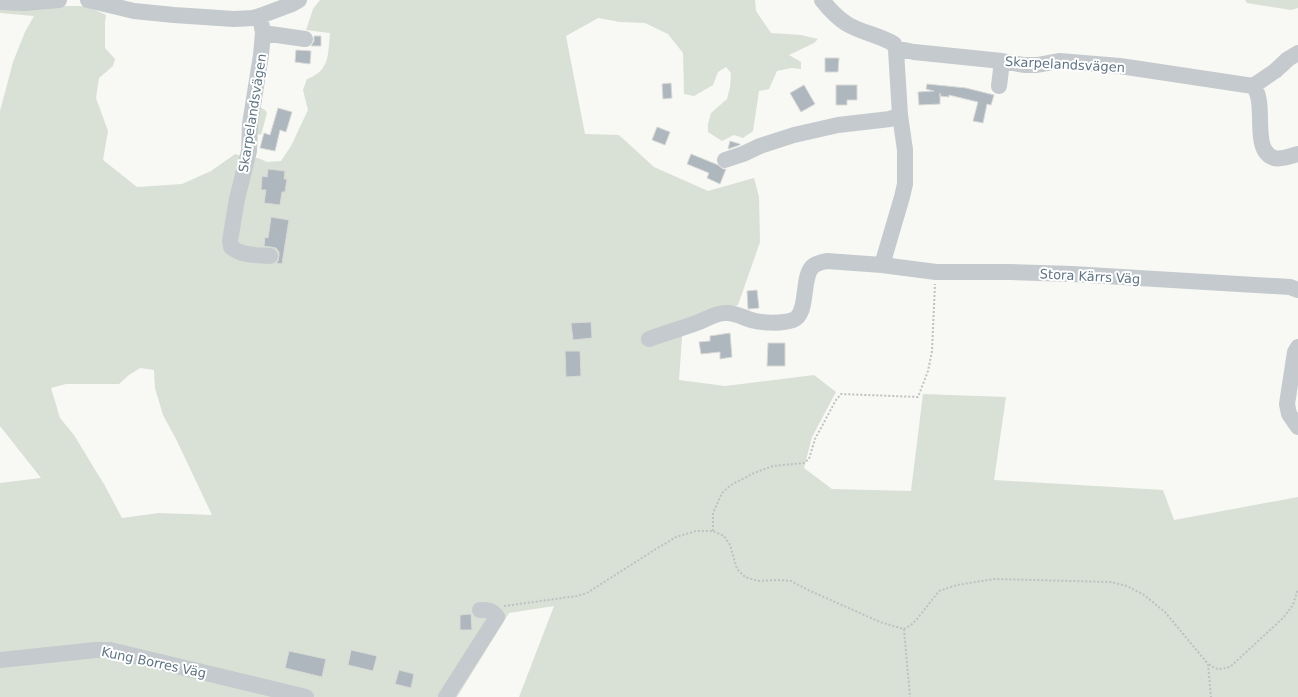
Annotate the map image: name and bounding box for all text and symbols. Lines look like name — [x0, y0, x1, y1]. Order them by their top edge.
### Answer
street label: Skarpelandsvägen — [236, 53, 269, 174]
street label: Skarpelandsvägen — [1005, 54, 1125, 75]
street label: Stora Kärrs Väg — [1039, 266, 1141, 287]
street label: Kung Borres Väg — [100, 644, 208, 681]

